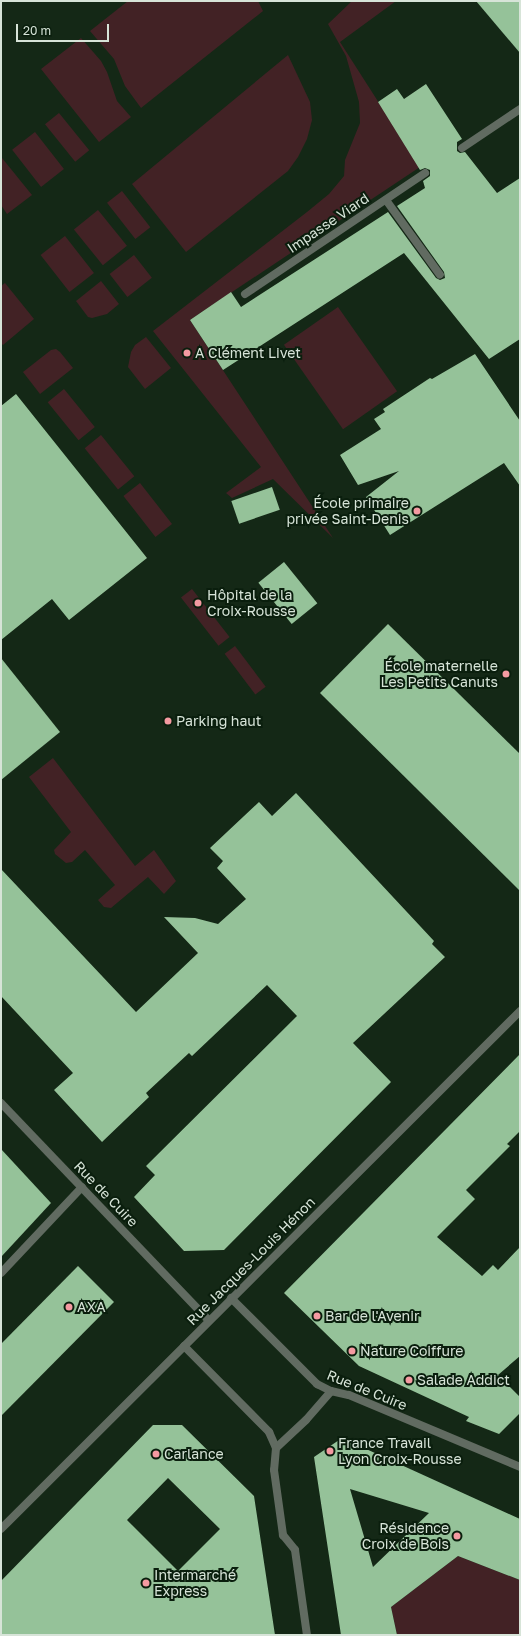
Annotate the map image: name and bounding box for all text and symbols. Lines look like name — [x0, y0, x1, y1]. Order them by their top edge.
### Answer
scale bar — [18, 16, 111, 42]
text: 20 m — [23, 23, 51, 38]
street label: Impasse Viard — [284, 190, 372, 256]
place label: A Clément Livet — [195, 345, 301, 361]
marker: A Clément Livet — [182, 348, 192, 358]
place label: École primaire privée Saint-Denis — [286, 495, 409, 528]
marker: École primaire privée Saint-Denis — [412, 506, 422, 516]
place label: Hôpital de la Croix-Rousse — [207, 587, 296, 620]
marker: Hôpital de la Croix-Rousse — [192, 597, 204, 609]
place label: École maternelle Les Petits Canuts — [381, 658, 498, 690]
marker: École maternelle Les Petits Canuts — [501, 669, 511, 679]
place label: Parking haut — [176, 713, 261, 729]
marker: Parking haut — [163, 716, 173, 726]
street label: Rue de Cuire — [71, 1158, 141, 1230]
street label: Rue Jacques-Louis Hénon — [183, 1193, 319, 1329]
place label: AXA — [77, 1299, 106, 1315]
marker: AXA — [64, 1302, 74, 1312]
place label: Bar de l'Avenir — [325, 1308, 419, 1324]
marker: Bar de l'Avenir — [312, 1311, 322, 1321]
place label: Nature Coiffure — [360, 1343, 463, 1359]
marker: Nature Coiffure — [347, 1346, 357, 1356]
street label: Rue de Cuire — [325, 1366, 409, 1414]
place label: Salade Addict — [417, 1372, 510, 1388]
marker: Salade Addict — [404, 1375, 414, 1385]
place label: France Travail Lyon Croix-Rousse — [338, 1435, 462, 1468]
place label: Carlance — [164, 1446, 224, 1462]
marker: France Travail Lyon Croix-Rousse — [325, 1446, 335, 1456]
marker: Carlance — [151, 1449, 161, 1459]
place label: Résidence Croix de Bois — [362, 1520, 449, 1552]
marker: Résidence Croix de Bois — [452, 1531, 462, 1541]
place label: Intermarché Express — [154, 1567, 236, 1600]
marker: Intermarché Express — [141, 1578, 151, 1588]

